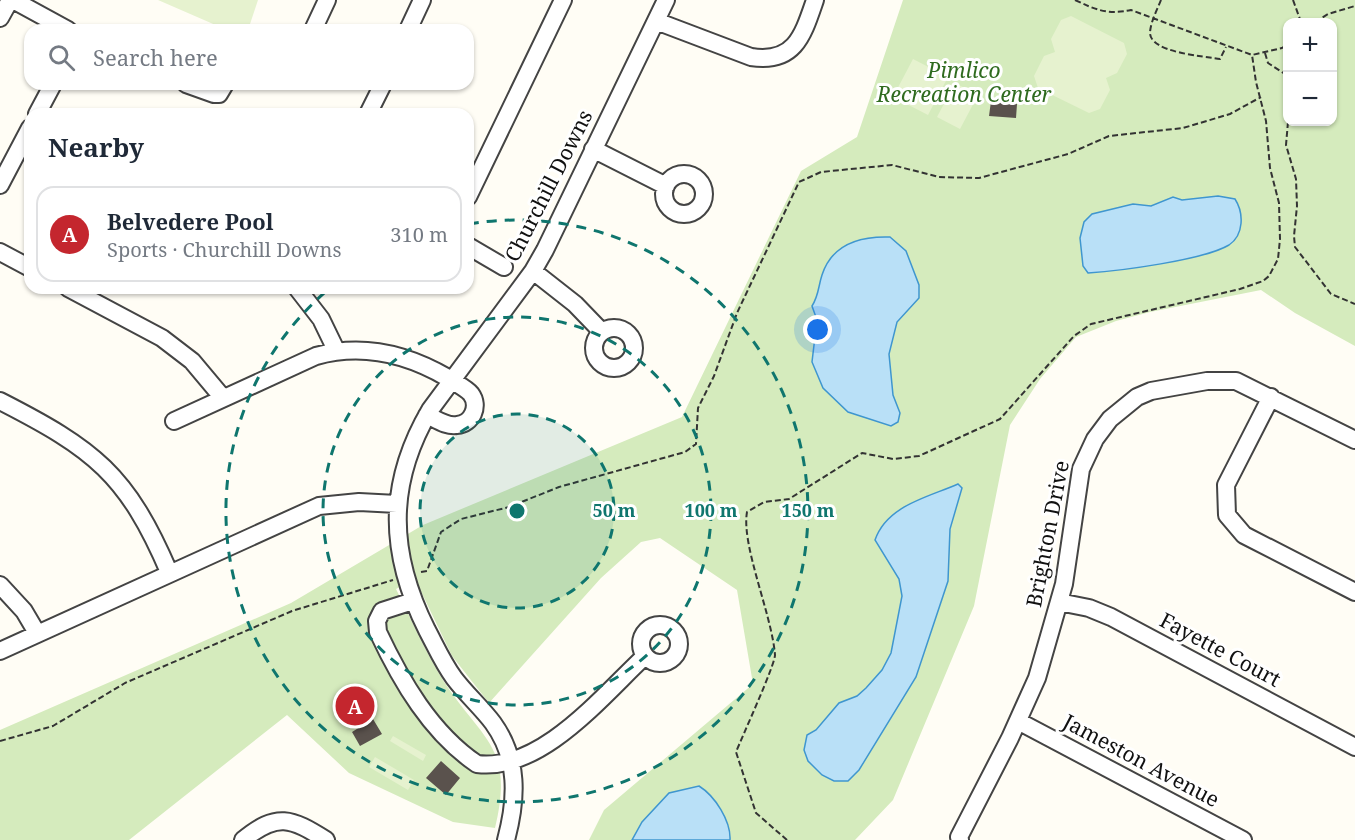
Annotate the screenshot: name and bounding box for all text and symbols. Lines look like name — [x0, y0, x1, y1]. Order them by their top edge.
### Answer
map controls — [1283, 18, 1337, 126]
button: + — [1283, 18, 1337, 72]
search box — [24, 24, 474, 90]
icon: search — [45, 41, 78, 74]
text: Search here — [93, 42, 218, 72]
park label: Pimlico Recreation Center — [876, 56, 1052, 108]
button: − — [1283, 72, 1337, 126]
street label: Churchill Downs — [498, 105, 598, 266]
text: Nearby — [48, 129, 144, 165]
text: Belvedere Pool — [107, 206, 274, 236]
text: A — [62, 221, 77, 248]
text: 310 m — [390, 221, 448, 248]
text: Sports · Churchill Downs — [107, 236, 341, 263]
your location — [803, 315, 832, 344]
street label: Brighton Drive — [1019, 458, 1075, 609]
text: 50 m — [593, 498, 636, 522]
text: 100 m — [685, 498, 738, 522]
text: 150 m — [782, 498, 835, 522]
centre of rings — [507, 501, 527, 521]
street label: Fayette Court — [1155, 605, 1286, 693]
pin: A — [336, 684, 374, 728]
street label: Jameston Avenue — [1057, 707, 1225, 813]

